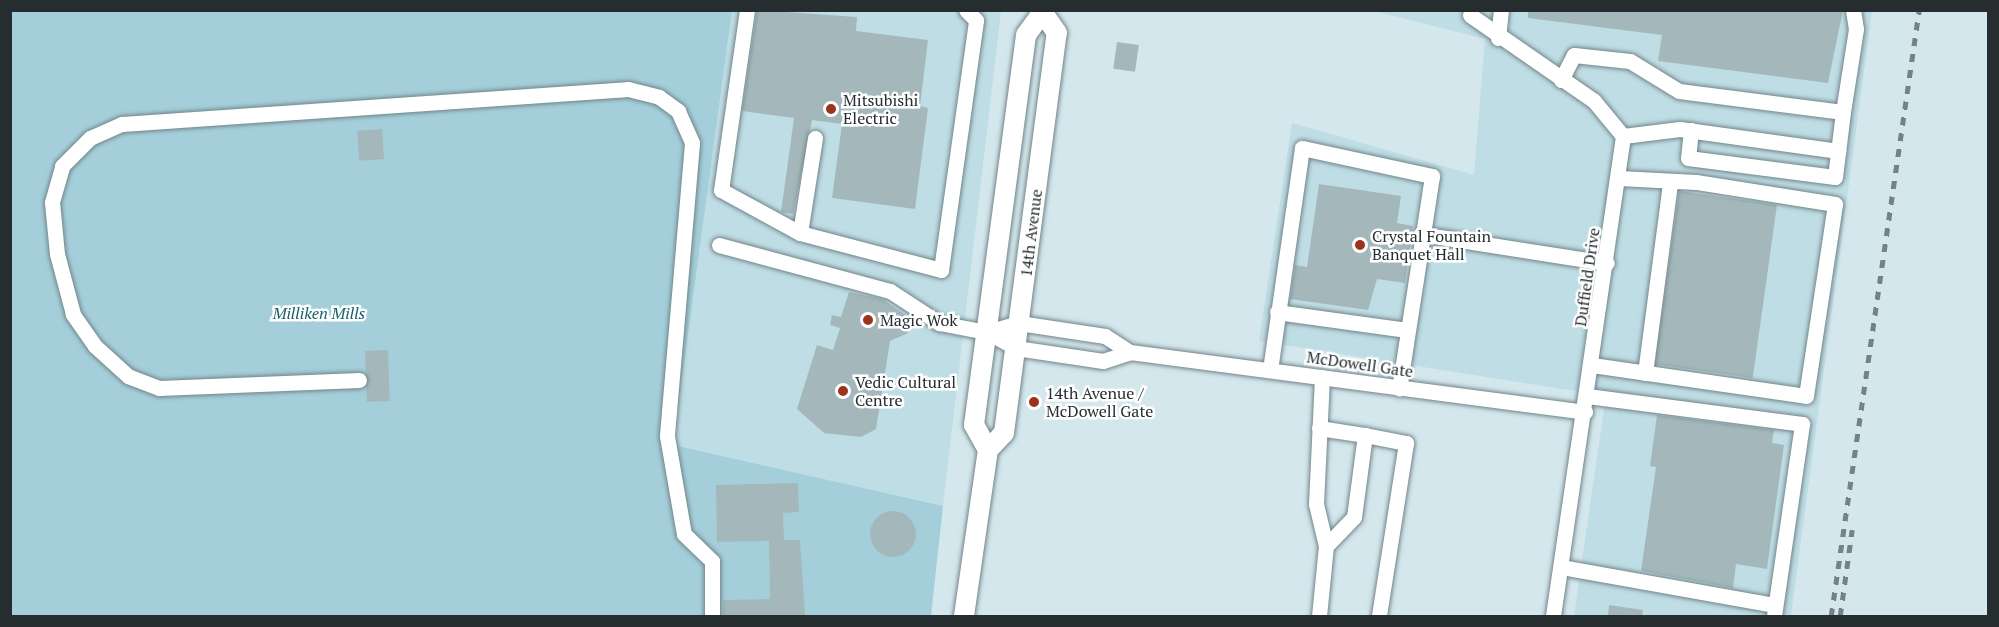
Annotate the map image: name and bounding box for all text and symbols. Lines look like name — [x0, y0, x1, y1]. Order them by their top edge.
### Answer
place label: Mitsubishi Electric — [843, 90, 918, 128]
marker: Mitsubishi Electric — [824, 102, 838, 116]
street label: 14th Avenue — [1016, 188, 1046, 278]
place label: Crystal Fountain Banquet Hall — [1372, 226, 1491, 264]
street label: Duffield Drive — [1571, 226, 1603, 328]
marker: Crystal Fountain Banquet Hall — [1353, 238, 1367, 252]
park label: Milliken Mills — [273, 303, 365, 323]
place label: Magic Wok — [880, 310, 958, 330]
marker: Magic Wok — [861, 313, 875, 327]
street label: McDowell Gate — [1305, 347, 1415, 381]
place label: Vedic Cultural Centre — [855, 372, 956, 410]
place label: 14th Avenue / McDowell Gate — [1046, 383, 1153, 421]
marker: Vedic Cultural Centre — [836, 384, 850, 398]
marker: 14th Avenue / McDowell Gate — [1027, 395, 1041, 409]

